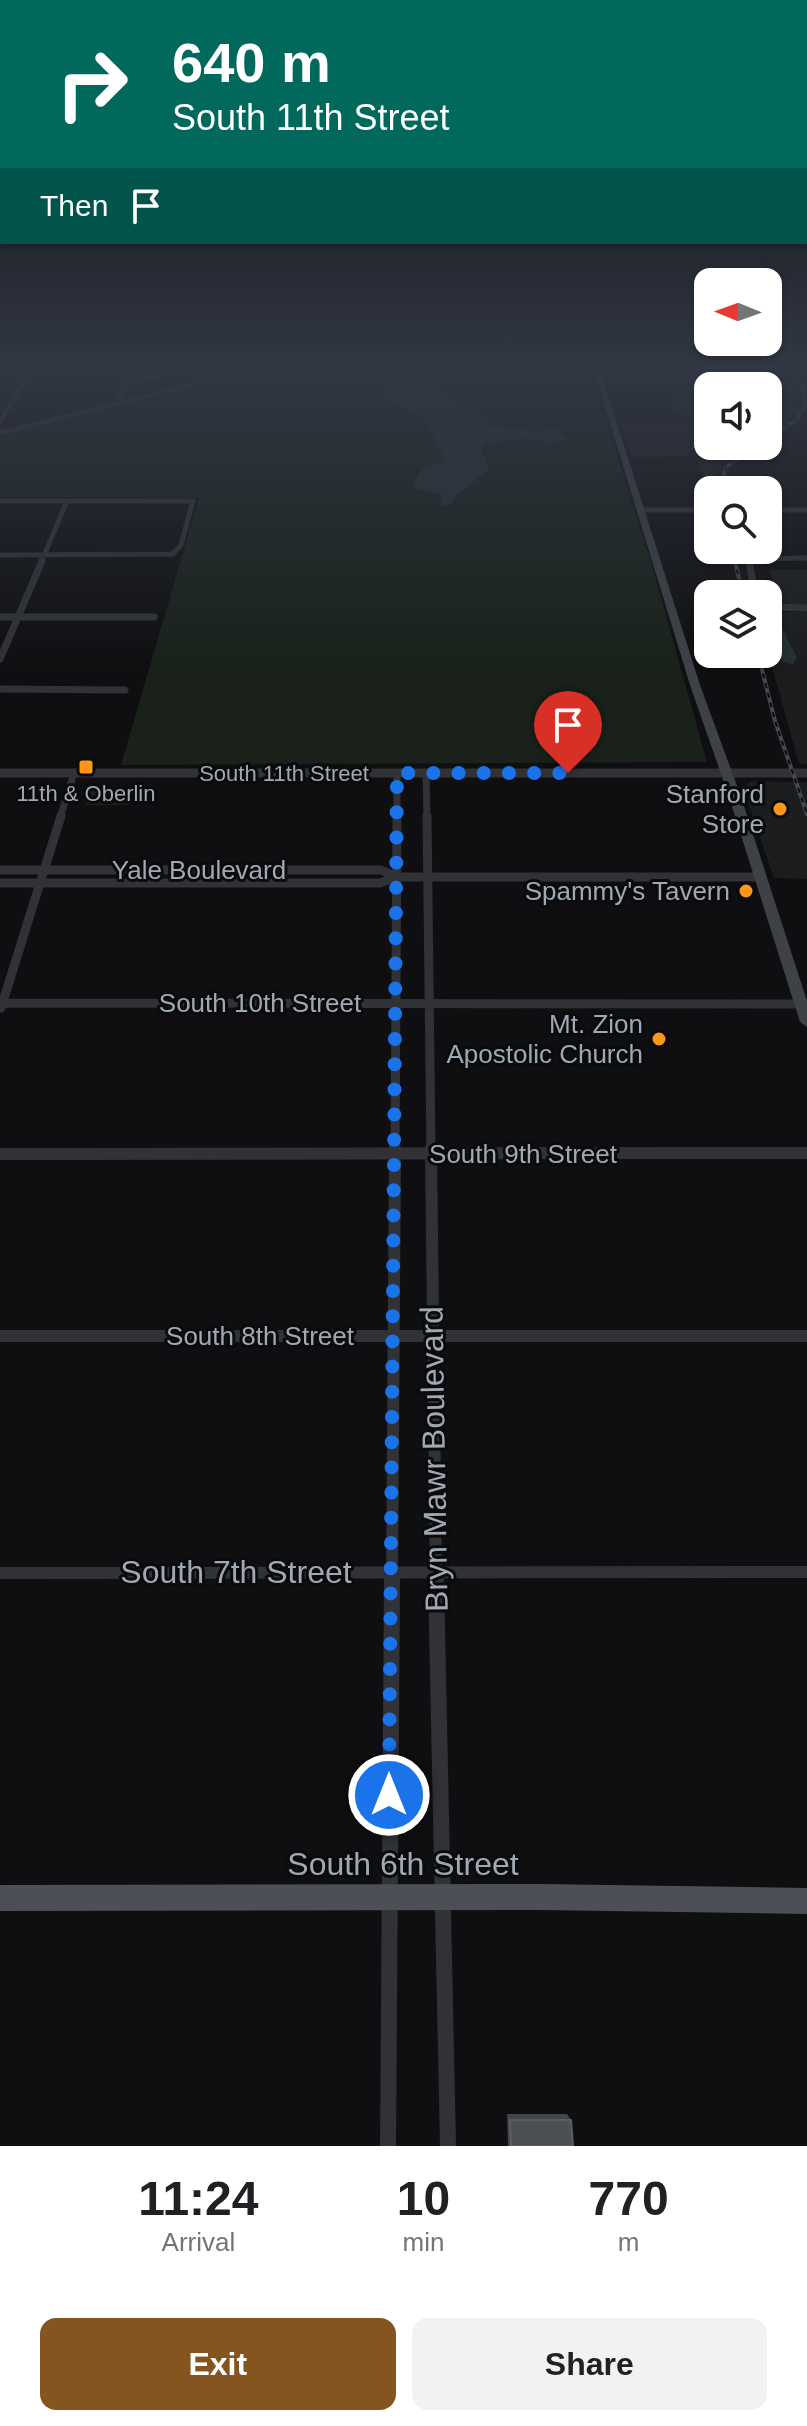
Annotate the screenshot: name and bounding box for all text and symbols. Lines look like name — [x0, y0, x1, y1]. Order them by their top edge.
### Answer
text: 640 m — [172, 31, 331, 94]
icon: right — [40, 32, 144, 136]
text: South 11th Street — [172, 97, 450, 138]
icon: arrive — [124, 184, 168, 228]
text: Then — [40, 189, 108, 222]
north arrow — [694, 268, 782, 356]
map controls — [694, 268, 782, 668]
button: sound — [694, 372, 782, 460]
button: search — [694, 476, 782, 564]
button: layers — [694, 580, 782, 668]
pin — [534, 691, 602, 773]
icon: arrive — [546, 703, 590, 747]
marker: 11th & Oberlin — [77, 758, 95, 776]
street label: South 11th Street — [199, 761, 369, 786]
place label: Stanford Store — [666, 779, 764, 839]
place label: 11th & Oberlin — [16, 781, 156, 806]
marker: Stanford Store — [771, 800, 789, 818]
street label: Yale Boulevard — [112, 855, 286, 885]
place label: Spammy's Tavern — [525, 876, 730, 906]
marker: Spammy's Tavern — [737, 882, 755, 900]
street label: South 10th Street — [159, 988, 362, 1018]
place label: Mt. Zion Apostolic Church — [446, 1009, 643, 1069]
marker: Mt. Zion Apostolic Church — [650, 1030, 668, 1048]
street label: South 9th Street — [429, 1139, 618, 1169]
street label: Bryn Mawr Boulevard — [413, 1306, 455, 1612]
street label: South 8th Street — [166, 1321, 355, 1351]
street label: South 7th Street — [120, 1554, 352, 1590]
position arrow — [347, 1753, 431, 1837]
street label: South 6th Street — [287, 1846, 519, 1882]
text: 11:24 — [138, 2172, 258, 2225]
text: 10 — [397, 2172, 450, 2225]
text: 770 — [589, 2172, 669, 2225]
text: Arrival — [162, 2227, 235, 2257]
text: min — [403, 2227, 444, 2257]
text: m — [618, 2227, 639, 2257]
button: Exit — [40, 2318, 396, 2410]
button: Share — [412, 2318, 767, 2410]

